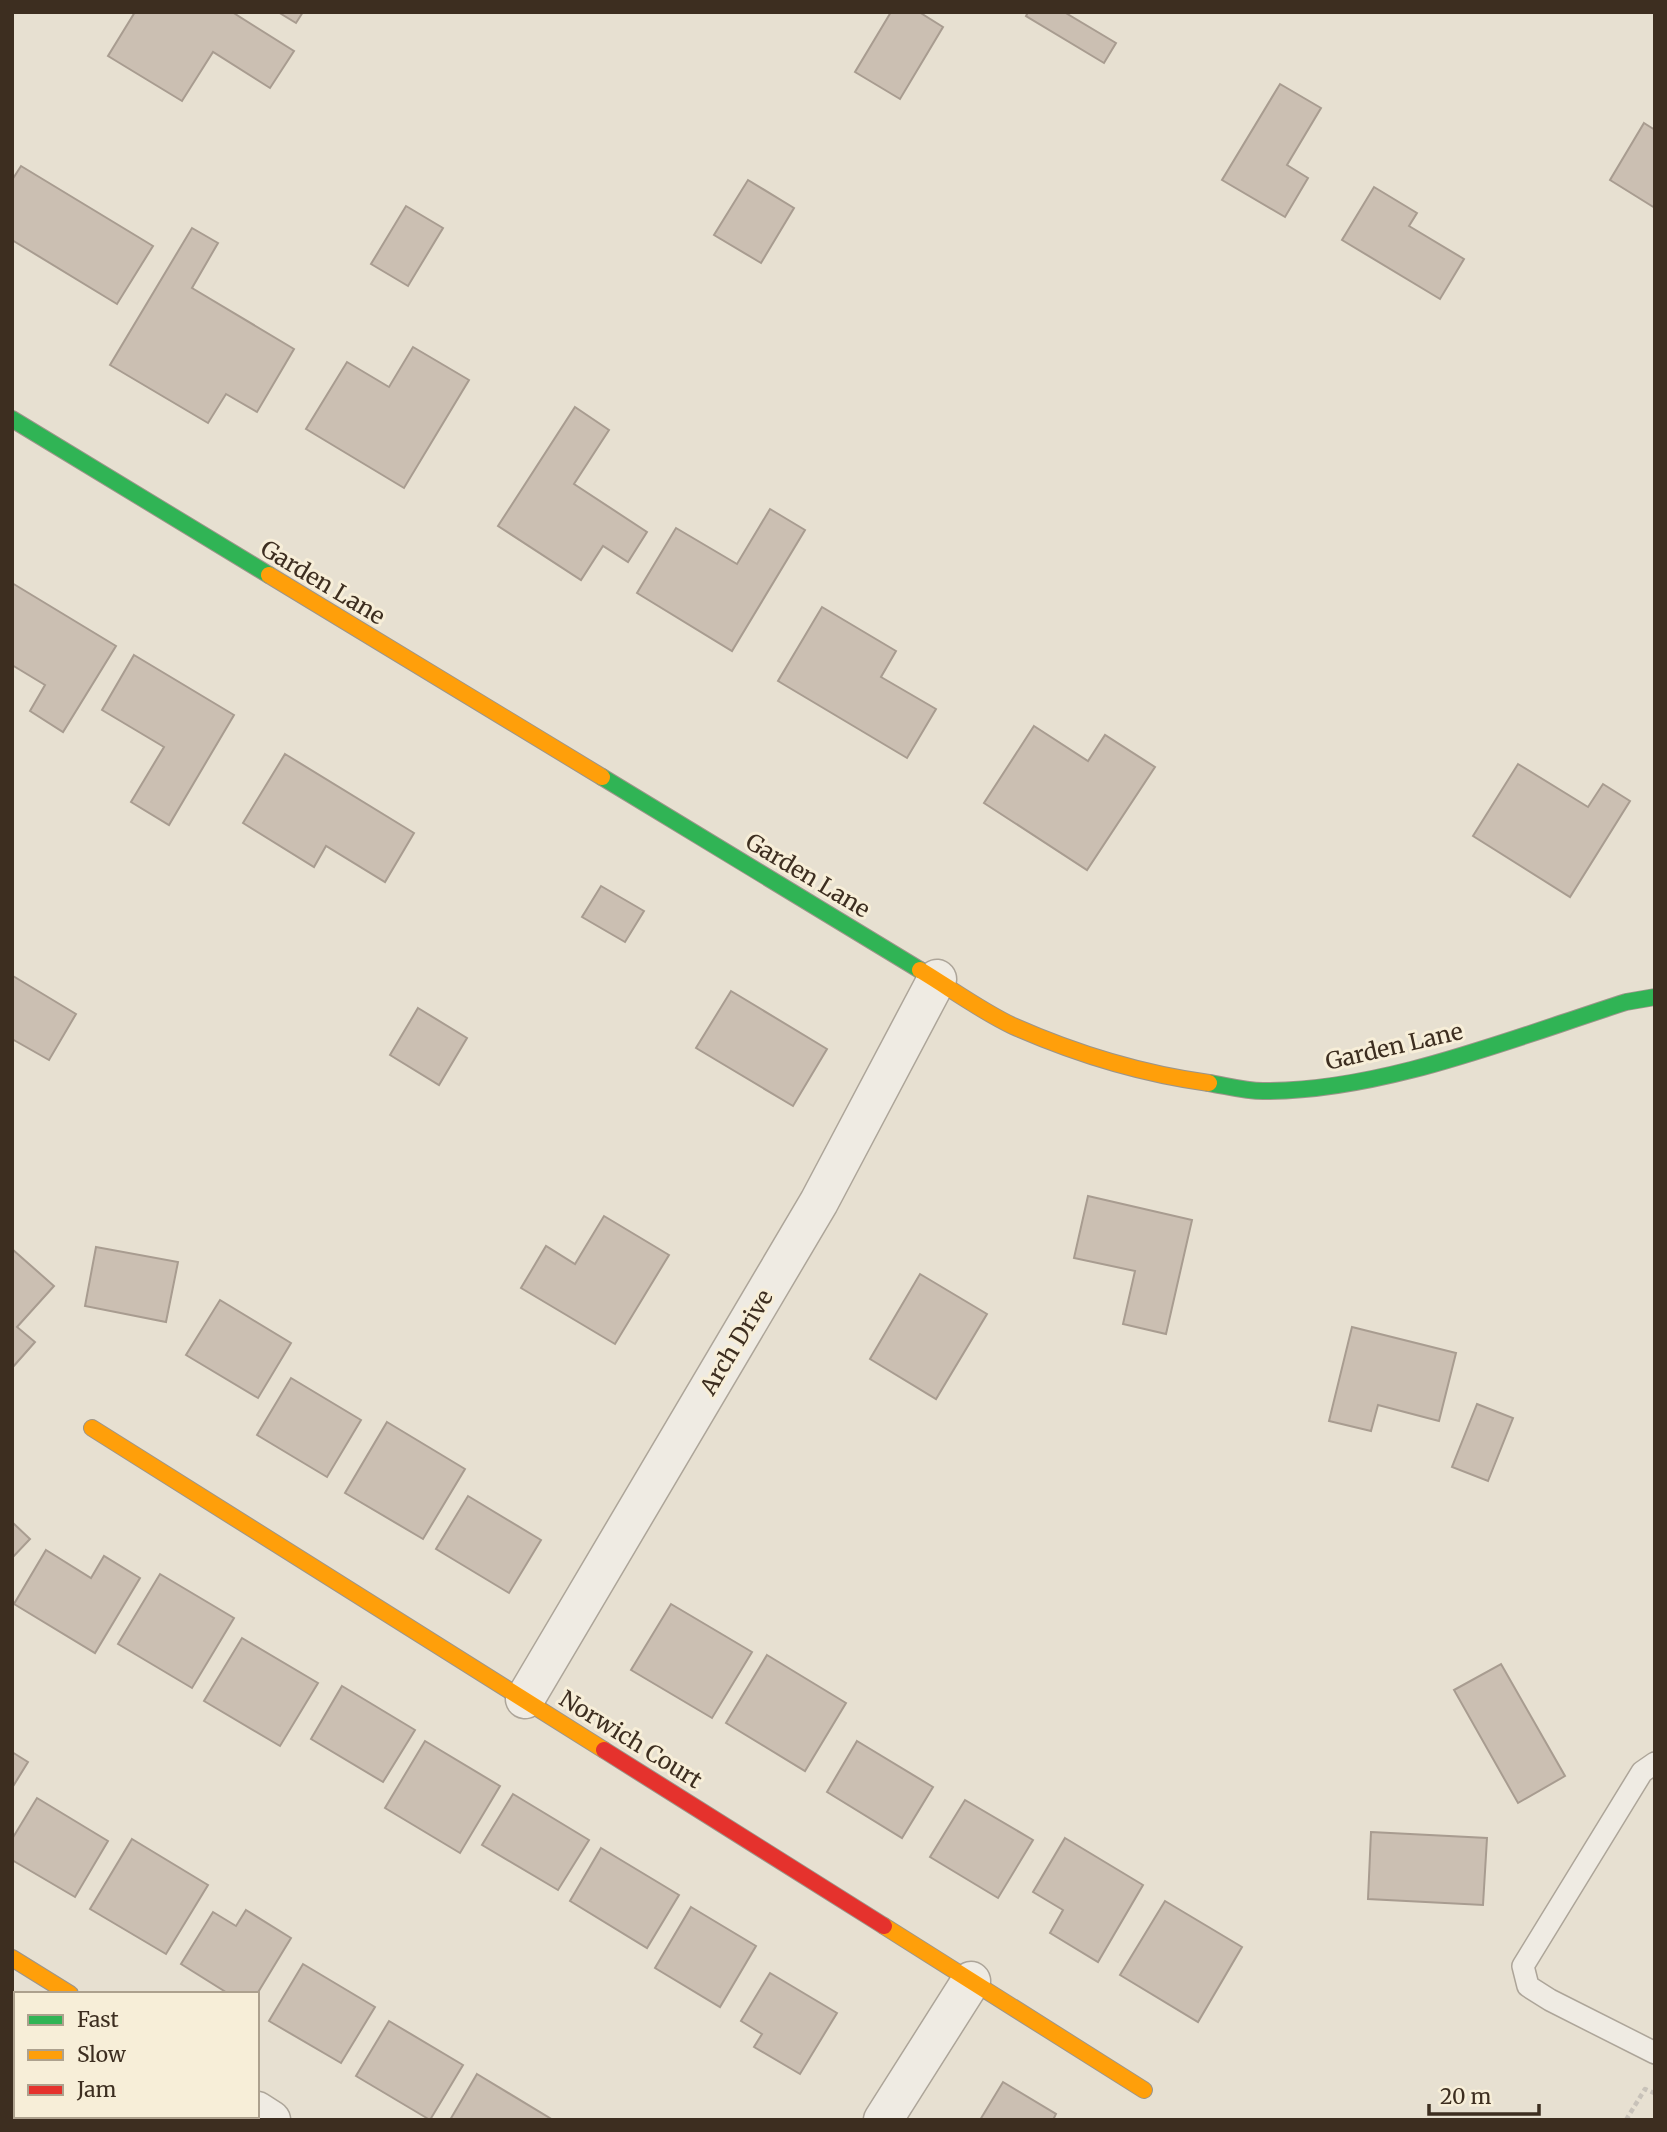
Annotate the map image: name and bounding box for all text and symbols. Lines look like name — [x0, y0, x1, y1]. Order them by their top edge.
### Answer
street label: Garden Lane — [256, 534, 390, 630]
street label: Garden Lane — [741, 827, 875, 923]
street label: Garden Lane — [1323, 1016, 1465, 1076]
street label: Arch Drive — [693, 1284, 779, 1401]
street label: Norwich Court — [554, 1684, 708, 1794]
legend — [14, 1992, 259, 2118]
text: Fast — [77, 2006, 119, 2033]
text: Slow — [77, 2041, 126, 2068]
scale bar — [1429, 2072, 1539, 2116]
text: Jam — [76, 2076, 116, 2103]
text: 20 m — [1440, 2083, 1492, 2110]

